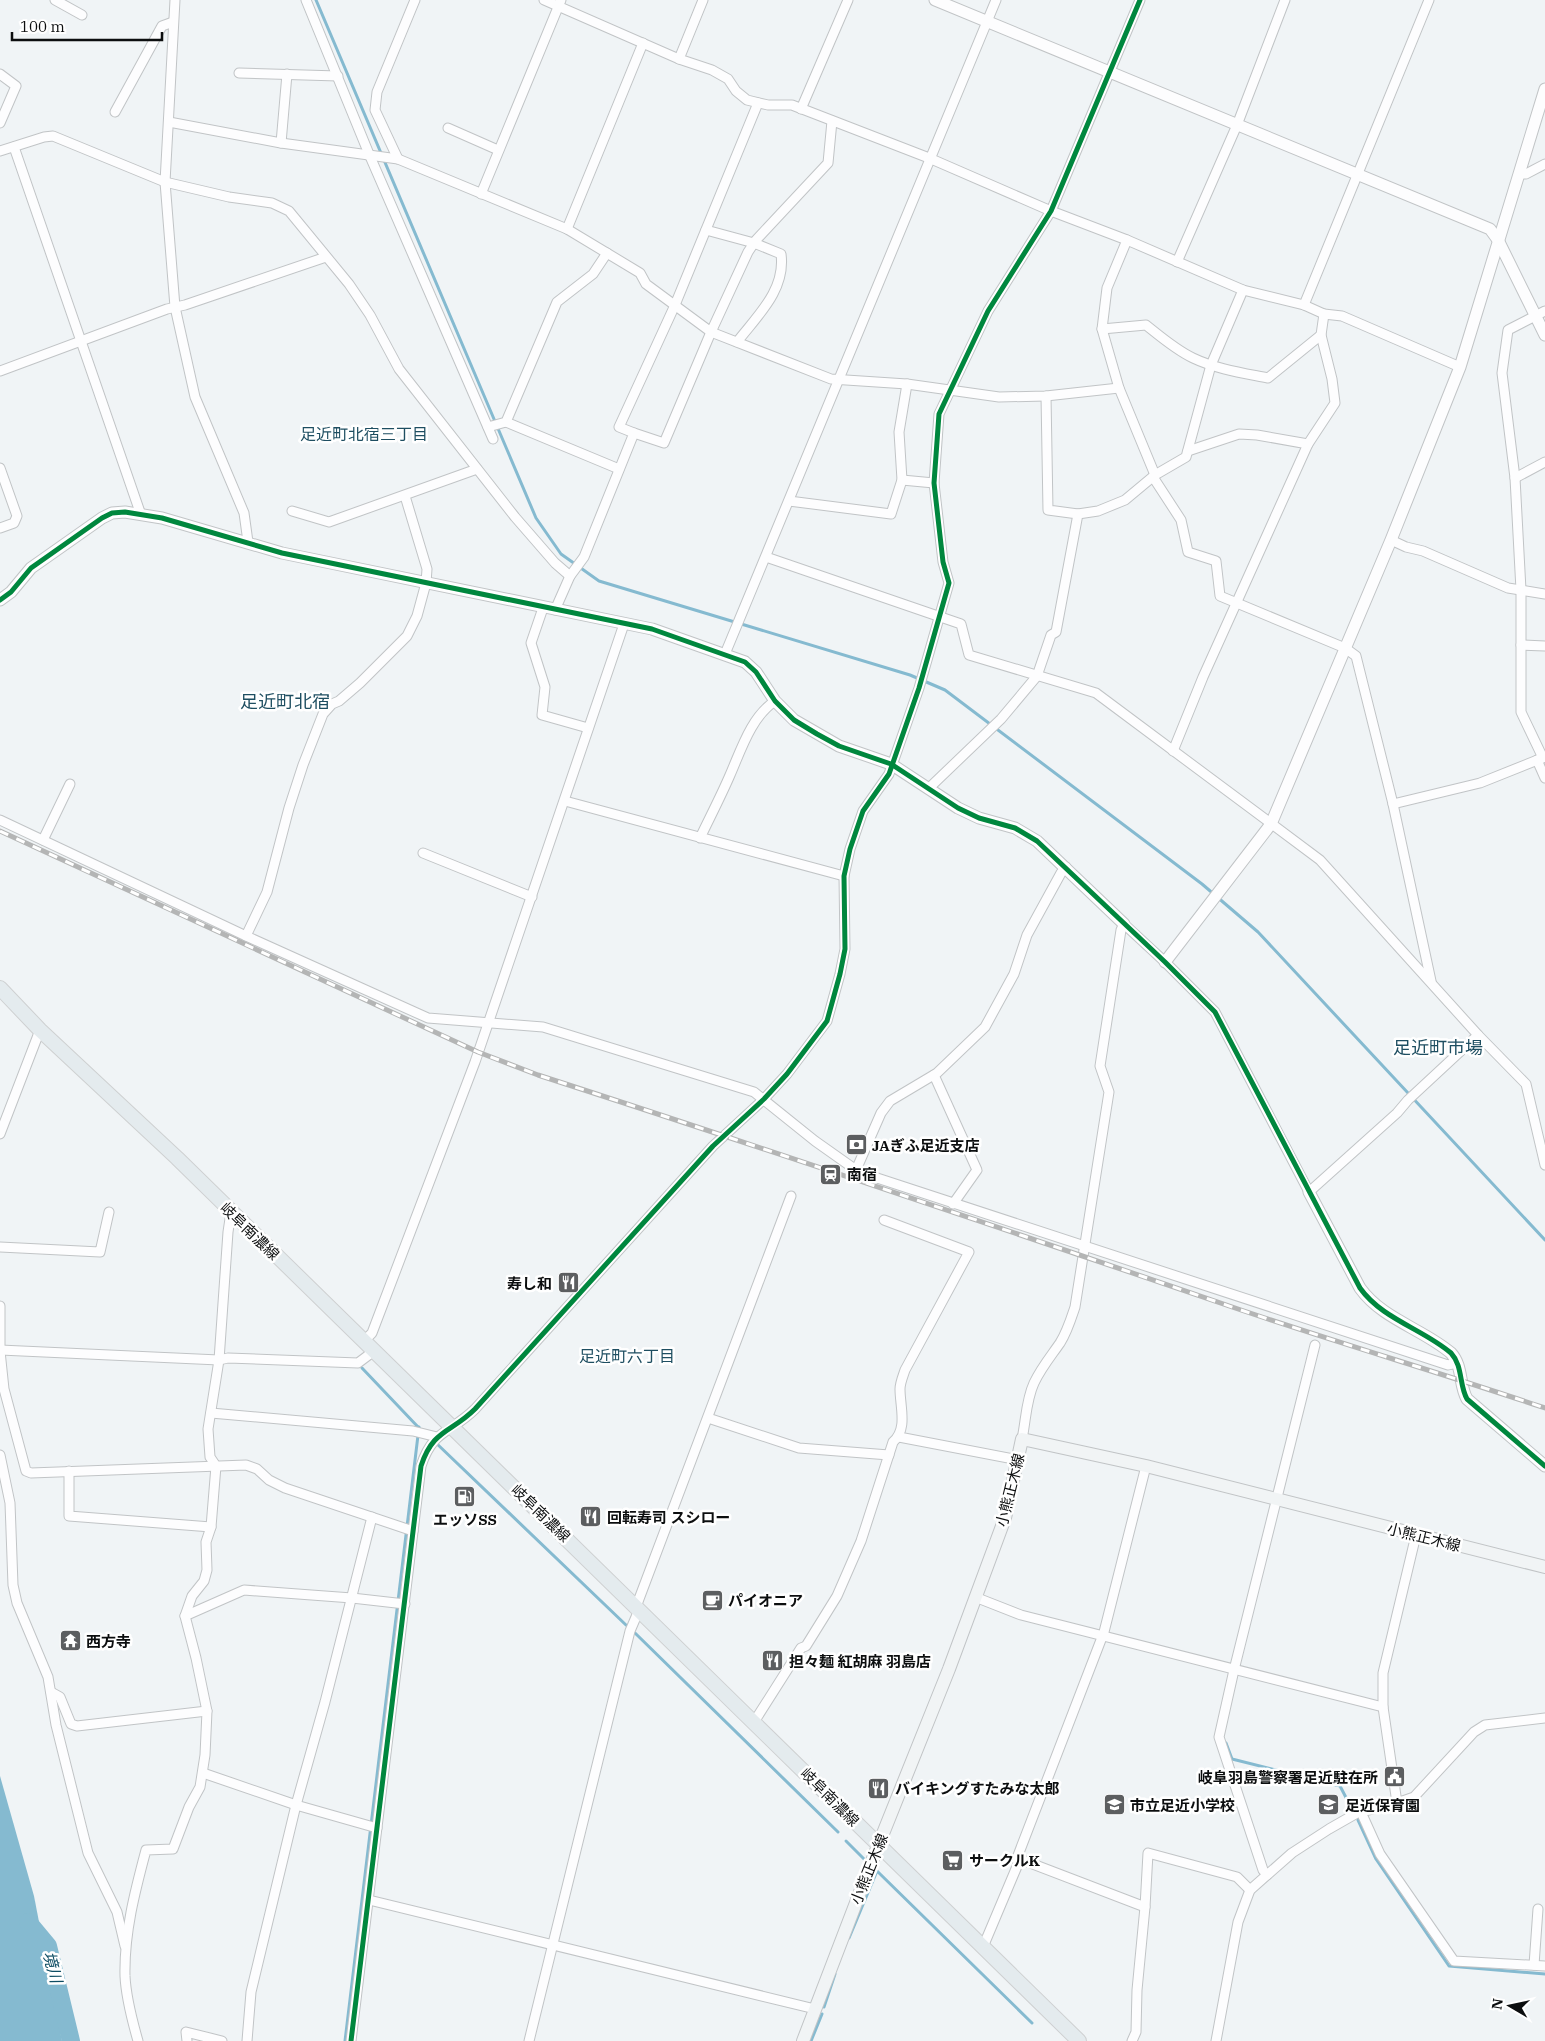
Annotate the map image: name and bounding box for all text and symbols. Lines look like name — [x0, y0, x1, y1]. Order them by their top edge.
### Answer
scale bar — [12, 10, 162, 42]
text: 100 m — [20, 17, 65, 36]
district label: 足近町北宿三丁目 — [300, 424, 428, 444]
district label: 足近町北宿 — [240, 690, 330, 713]
district label: 足近町市場 — [1393, 1036, 1483, 1059]
bank icon: JAぎふ足近支店 — [844, 1133, 868, 1157]
place label: JAぎふ足近支店 — [872, 1136, 980, 1155]
station icon: 南宿 — [819, 1162, 843, 1186]
place label: 南宿 — [847, 1165, 877, 1184]
street label: 岐阜南濃線 — [216, 1198, 284, 1264]
restaurant icon: 寿し和 — [556, 1271, 580, 1295]
place label: 寿し和 — [507, 1274, 552, 1293]
district label: 足近町六丁目 — [579, 1346, 675, 1366]
street label: 小熊正木線 — [992, 1451, 1028, 1529]
street label: 岐阜南濃線 — [507, 1480, 575, 1546]
fuel station icon: エッソSS — [453, 1484, 477, 1508]
restaurant icon: 回転寿司 スシロー — [579, 1505, 603, 1529]
place label: 回転寿司 スシロー — [607, 1508, 730, 1527]
place label: エッソSS — [433, 1510, 497, 1529]
street label: 小熊正木線 — [1385, 1519, 1463, 1555]
cafe icon: パイオニア — [700, 1588, 724, 1612]
place label: パイオニア — [728, 1591, 803, 1610]
temple icon: 西方寺 — [58, 1629, 82, 1653]
place label: 西方寺 — [86, 1632, 131, 1651]
restaurant icon: 担々麺 紅胡麻 羽島店 — [761, 1649, 785, 1673]
place label: 担々麺 紅胡麻 羽島店 — [789, 1652, 931, 1671]
street label: 岐阜南濃線 — [797, 1764, 863, 1830]
public building icon: 岐阜羽島警察署足近駐在所 — [1382, 1765, 1406, 1789]
place label: 岐阜羽島警察署足近駐在所 — [1198, 1768, 1378, 1787]
restaurant icon: バイキングすたみな太郎 — [867, 1776, 891, 1800]
place label: バイキングすたみな太郎 — [895, 1779, 1060, 1798]
school or university icon: 市立足近小学校 — [1102, 1793, 1126, 1817]
school or university icon: 足近保育園 — [1317, 1793, 1341, 1817]
place label: 市立足近小学校 — [1130, 1796, 1235, 1815]
place label: 足近保育園 — [1345, 1796, 1420, 1815]
street label: 小熊正木線 — [846, 1831, 892, 1907]
supermarket icon: サークルK — [941, 1848, 965, 1872]
place label: サークルK — [969, 1851, 1041, 1870]
water label: 境川 — [39, 1949, 67, 1987]
north arrow — [1485, 1981, 1535, 2031]
text: N — [1487, 1997, 1507, 2011]

